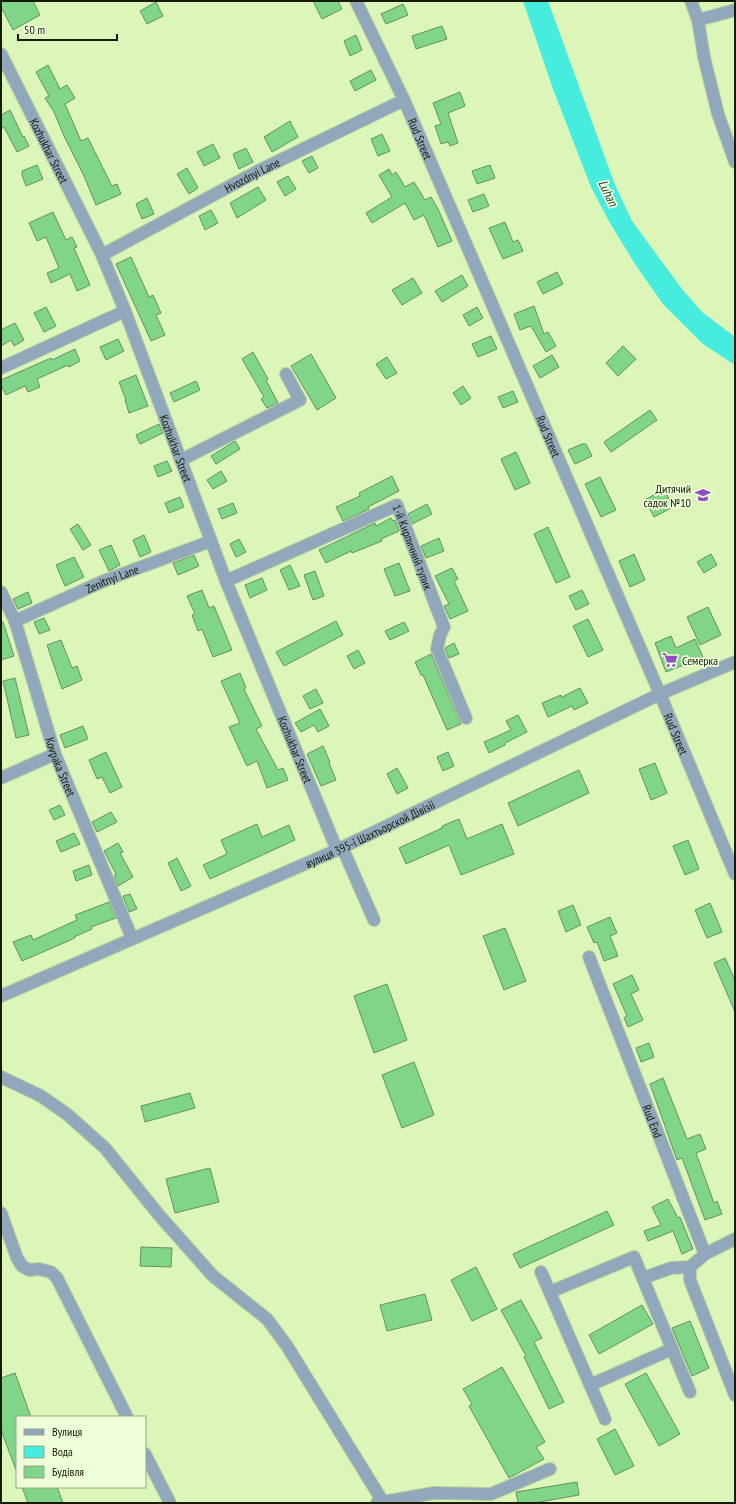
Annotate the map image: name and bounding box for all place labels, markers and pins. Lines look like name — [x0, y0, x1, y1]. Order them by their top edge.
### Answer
place label: Дитячий садок №10 — [644, 481, 691, 510]
school or university icon: Дитячий садок №10 — [694, 486, 712, 504]
supermarket icon: Семерка — [661, 651, 679, 669]
place label: Семерка — [682, 653, 718, 668]

